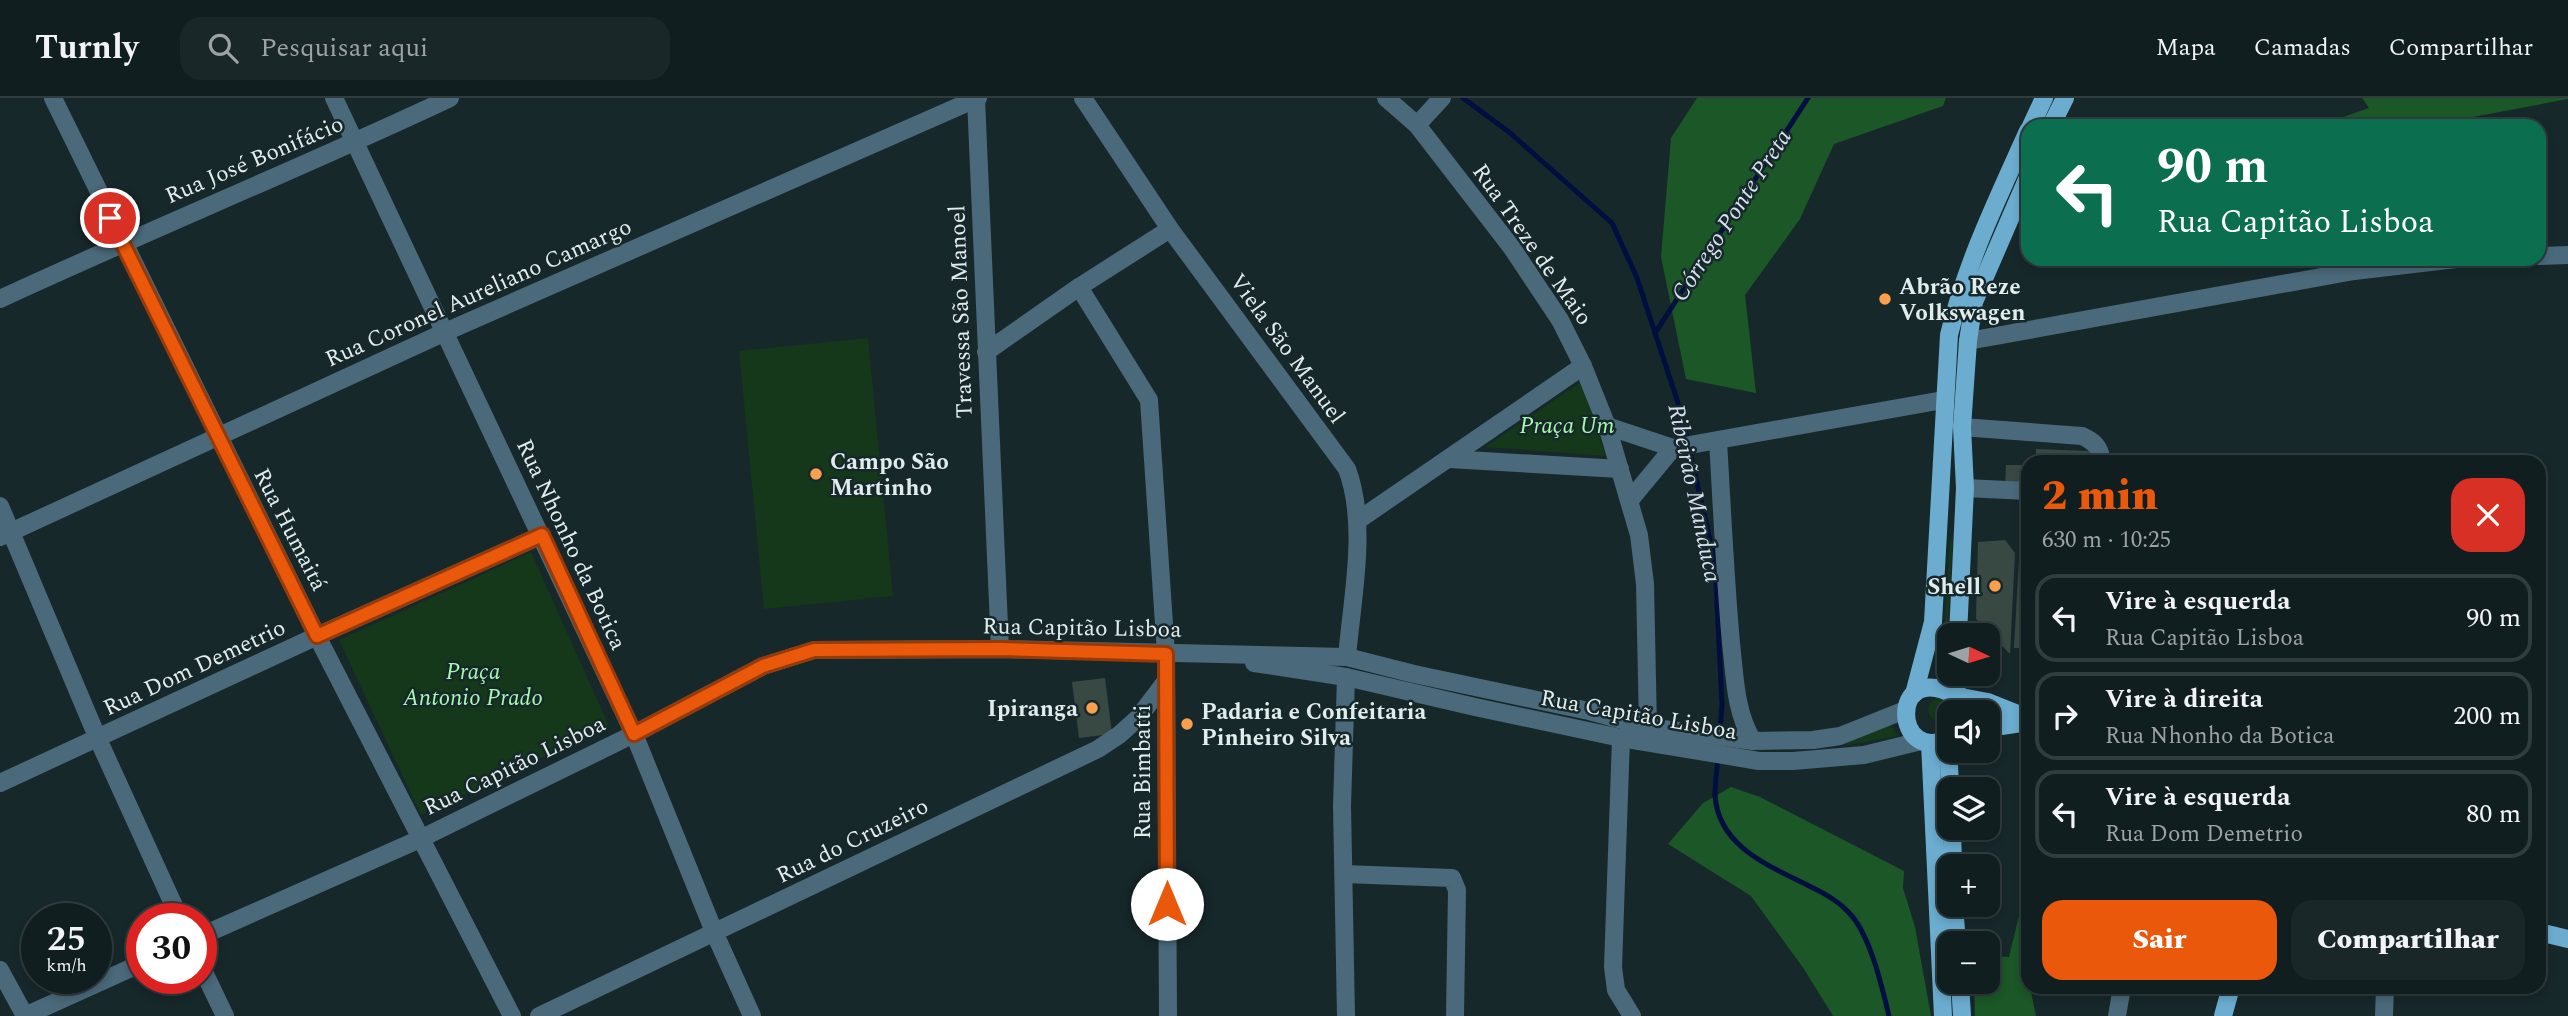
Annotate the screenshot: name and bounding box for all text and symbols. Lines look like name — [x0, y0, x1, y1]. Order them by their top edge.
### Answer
search box — [180, 17, 670, 80]
text: Turnly — [35, 23, 138, 73]
text: Pesquisar aqui — [260, 28, 428, 68]
icon: search — [204, 29, 242, 67]
text: Mapa — [2156, 30, 2216, 66]
text: Camadas — [2254, 30, 2351, 66]
text: Compartilhar — [2389, 30, 2533, 66]
street label: Rua José Bonifácio — [160, 107, 349, 214]
water label: Córrego Ponte Preta — [1662, 122, 1801, 309]
text: 90 m — [2157, 130, 2268, 205]
icon: left — [2042, 147, 2133, 238]
street label: Rua Treze de Maio — [1463, 157, 1601, 333]
pin — [80, 188, 140, 248]
text: Rua Capitão Lisboa — [2157, 198, 2434, 247]
icon: arrive — [91, 199, 129, 237]
street label: Travessa São Manoel — [940, 205, 983, 419]
street label: Rua Coronel Aureliano Camargo — [320, 210, 637, 377]
street label: Viela São Manuel — [1220, 266, 1353, 431]
place label: Abrão Reze Volkswagen — [1899, 270, 2025, 331]
marker: Abrão Reze Volkswagen — [1877, 291, 1893, 307]
water label: Ribeirão Manduca — [1657, 400, 1731, 586]
park label: Praça Um — [1519, 409, 1615, 444]
street label: Rua Nhonho da Botica — [506, 433, 635, 656]
place label: Campo São Martinho — [830, 445, 949, 506]
street label: Rua Humaitá — [244, 462, 336, 597]
text: 2 min — [2042, 465, 2158, 528]
marker: Campo São Martinho — [808, 466, 824, 482]
button: close — [2451, 478, 2525, 552]
text: 630 m · 10:25 — [2042, 523, 2171, 558]
place label: Shell — [1927, 570, 1981, 605]
marker: Shell — [1987, 578, 2003, 594]
text: Vire à esquerda — [2105, 581, 2291, 621]
text: 90 m — [2466, 598, 2521, 638]
icon: left — [2046, 599, 2084, 637]
street label: Rua Capitão Lisboa — [982, 609, 1182, 648]
street label: Rua Dom Demetrio — [98, 611, 292, 726]
text: Rua Capitão Lisboa — [2105, 621, 2304, 656]
north arrow — [1937, 623, 2000, 686]
map controls — [1937, 623, 2000, 994]
park label: Praça Antonio Prado — [402, 655, 543, 716]
text: Vire à direita — [2105, 679, 2263, 719]
street label: Rua Capitão Lisboa — [1538, 681, 1740, 750]
place label: Ipiranga — [987, 692, 1078, 727]
place label: Padaria e Confeitaria Pinheiro Silva — [1201, 695, 1426, 756]
text: 200 m — [2453, 696, 2521, 736]
icon: right — [2046, 697, 2084, 735]
marker: Ipiranga — [1084, 700, 1100, 716]
button: sound — [1937, 700, 2000, 763]
street label: Rua Bimbatti — [1126, 705, 1161, 839]
street label: Rua Capitão Lisboa — [418, 707, 612, 826]
marker: Padaria e Confeitaria Pinheiro Silva — [1179, 716, 1195, 732]
text: Rua Nhonho da Botica — [2105, 719, 2334, 754]
button: layers — [1937, 777, 2000, 840]
text: Vire à esquerda — [2105, 777, 2291, 817]
street label: Rua do Cruzeiro — [771, 789, 935, 893]
text: 80 m — [2466, 794, 2521, 834]
icon: left — [2046, 795, 2084, 833]
text: Rua Dom Demetrio — [2105, 817, 2303, 852]
button: + — [1937, 854, 2000, 917]
position arrow — [1130, 867, 1204, 941]
button: Sair — [2042, 900, 2277, 980]
button: Compartilhar — [2291, 900, 2525, 980]
speed limit sign: 30 — [126, 903, 217, 994]
text: 25 — [47, 913, 86, 966]
button: − — [1937, 931, 2000, 994]
text: km/h — [46, 952, 87, 979]

